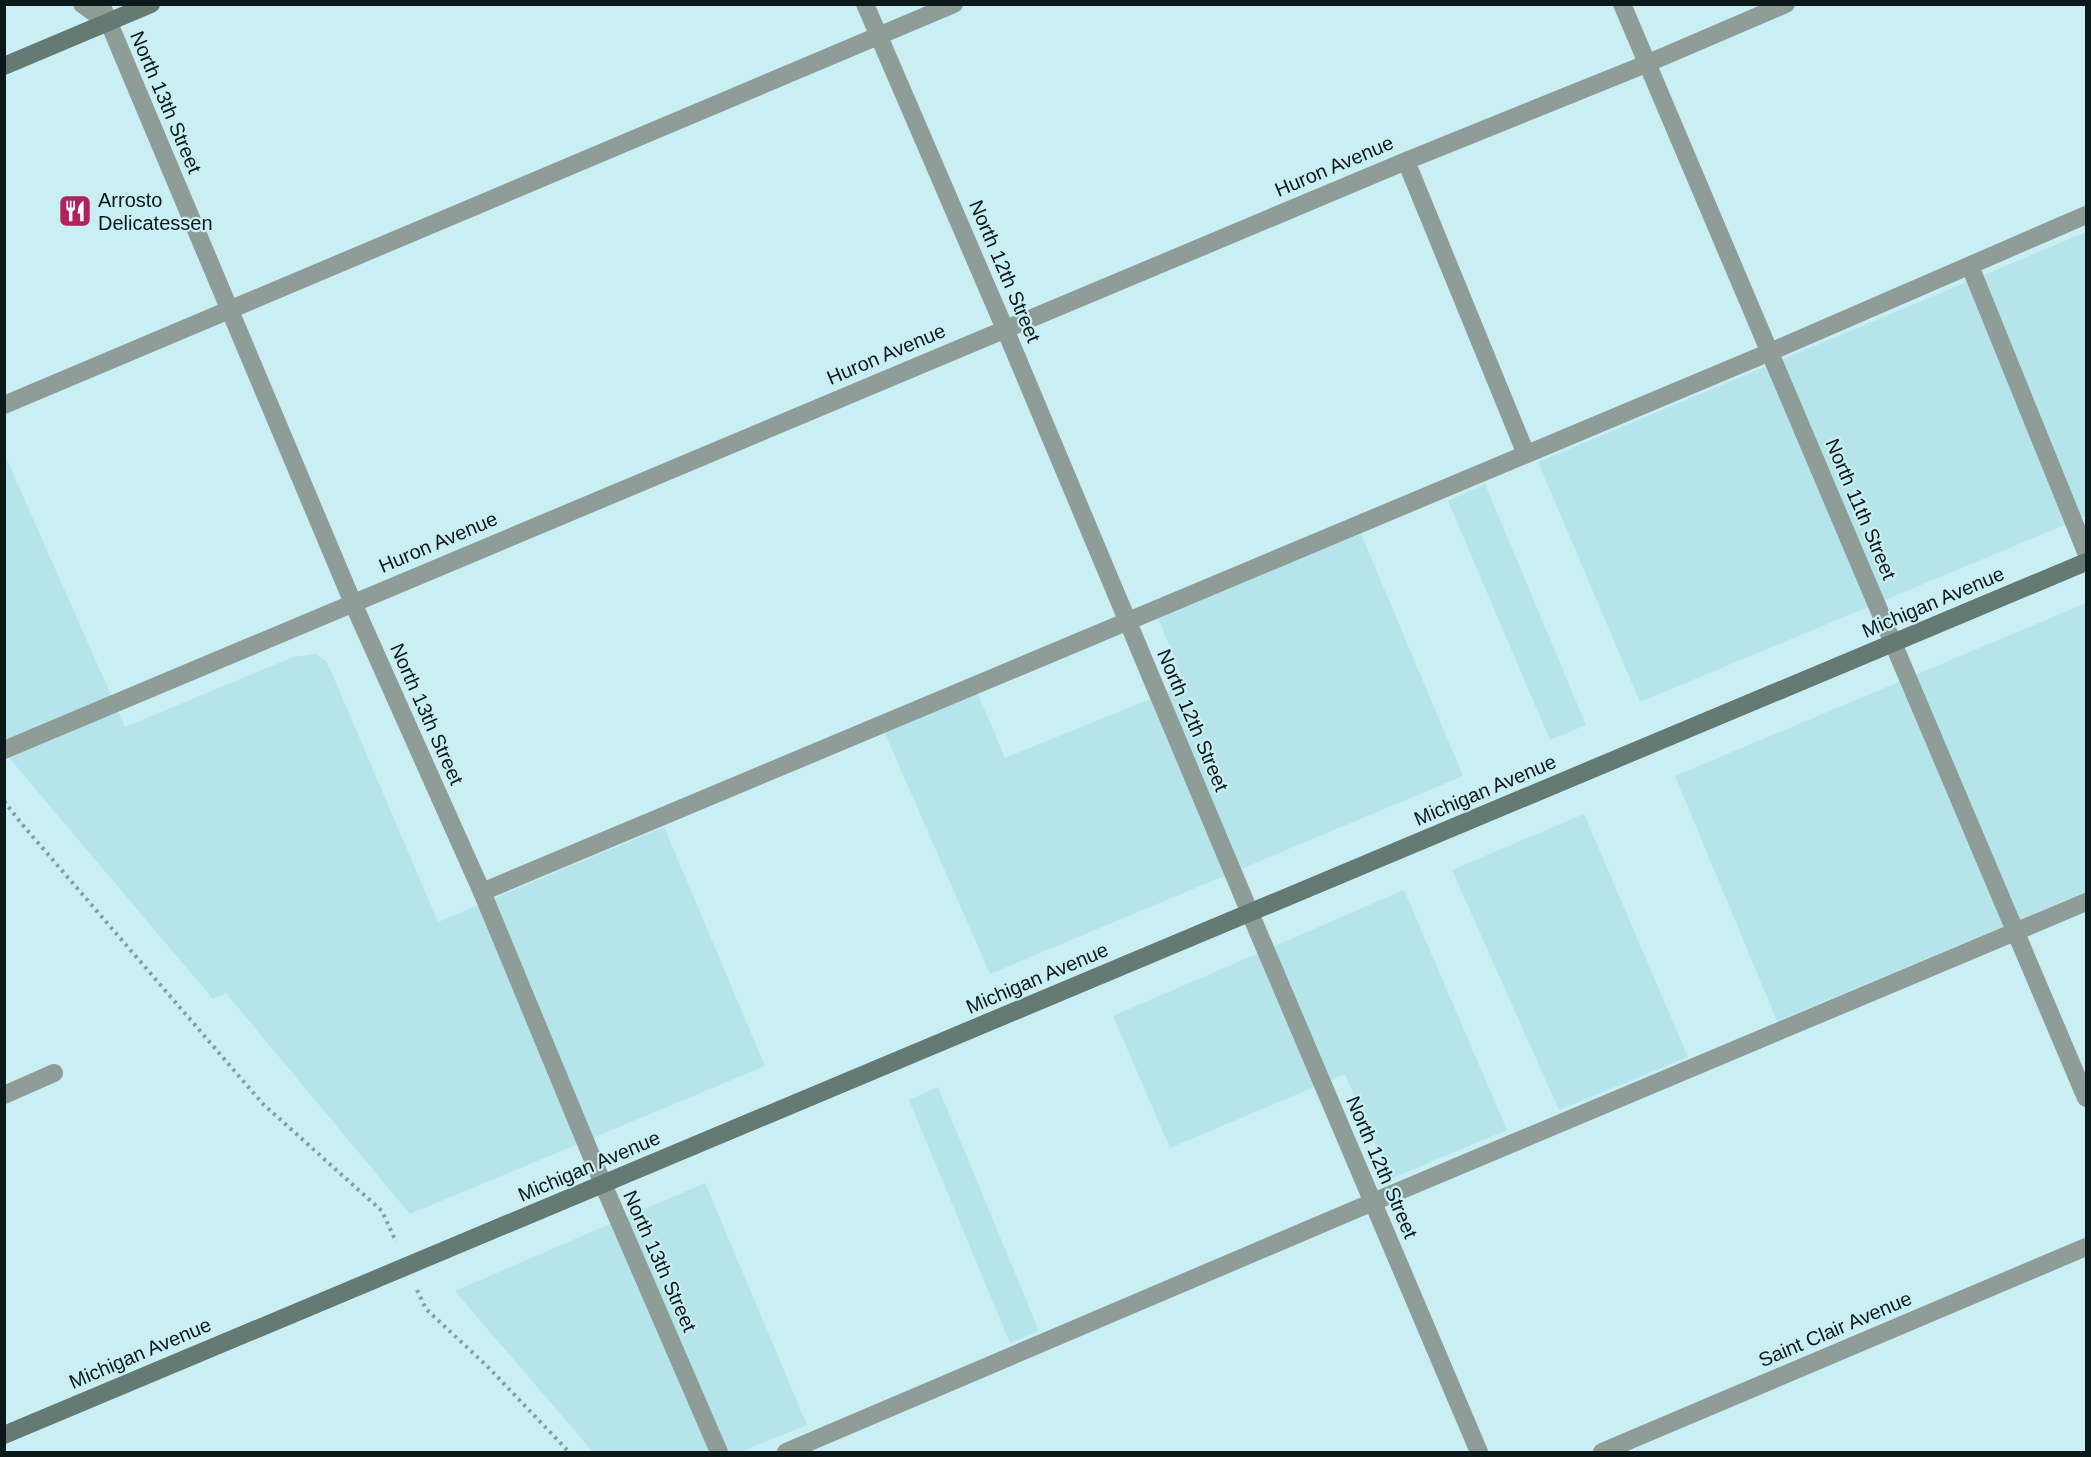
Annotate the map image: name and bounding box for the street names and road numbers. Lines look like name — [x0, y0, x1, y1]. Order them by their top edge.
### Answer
street label: North 13th Street — [126, 28, 206, 177]
street label: Huron Avenue — [1272, 131, 1396, 201]
street label: North 12th Street — [965, 197, 1045, 346]
street label: Huron Avenue — [824, 319, 948, 389]
street label: North 11th Street — [1821, 435, 1901, 583]
street label: Huron Avenue — [376, 507, 500, 577]
street label: Michigan Avenue — [1859, 562, 2007, 642]
street label: North 13th Street — [386, 640, 468, 788]
street label: North 12th Street — [1153, 646, 1233, 795]
street label: Michigan Avenue — [1411, 750, 1559, 830]
street label: Michigan Avenue — [963, 938, 1111, 1018]
street label: North 12th Street — [1342, 1093, 1422, 1242]
street label: Michigan Avenue — [515, 1126, 663, 1206]
street label: North 13th Street — [619, 1187, 701, 1335]
street label: Saint Clair Avenue — [1755, 1287, 1915, 1371]
street label: Michigan Avenue — [66, 1313, 214, 1393]

